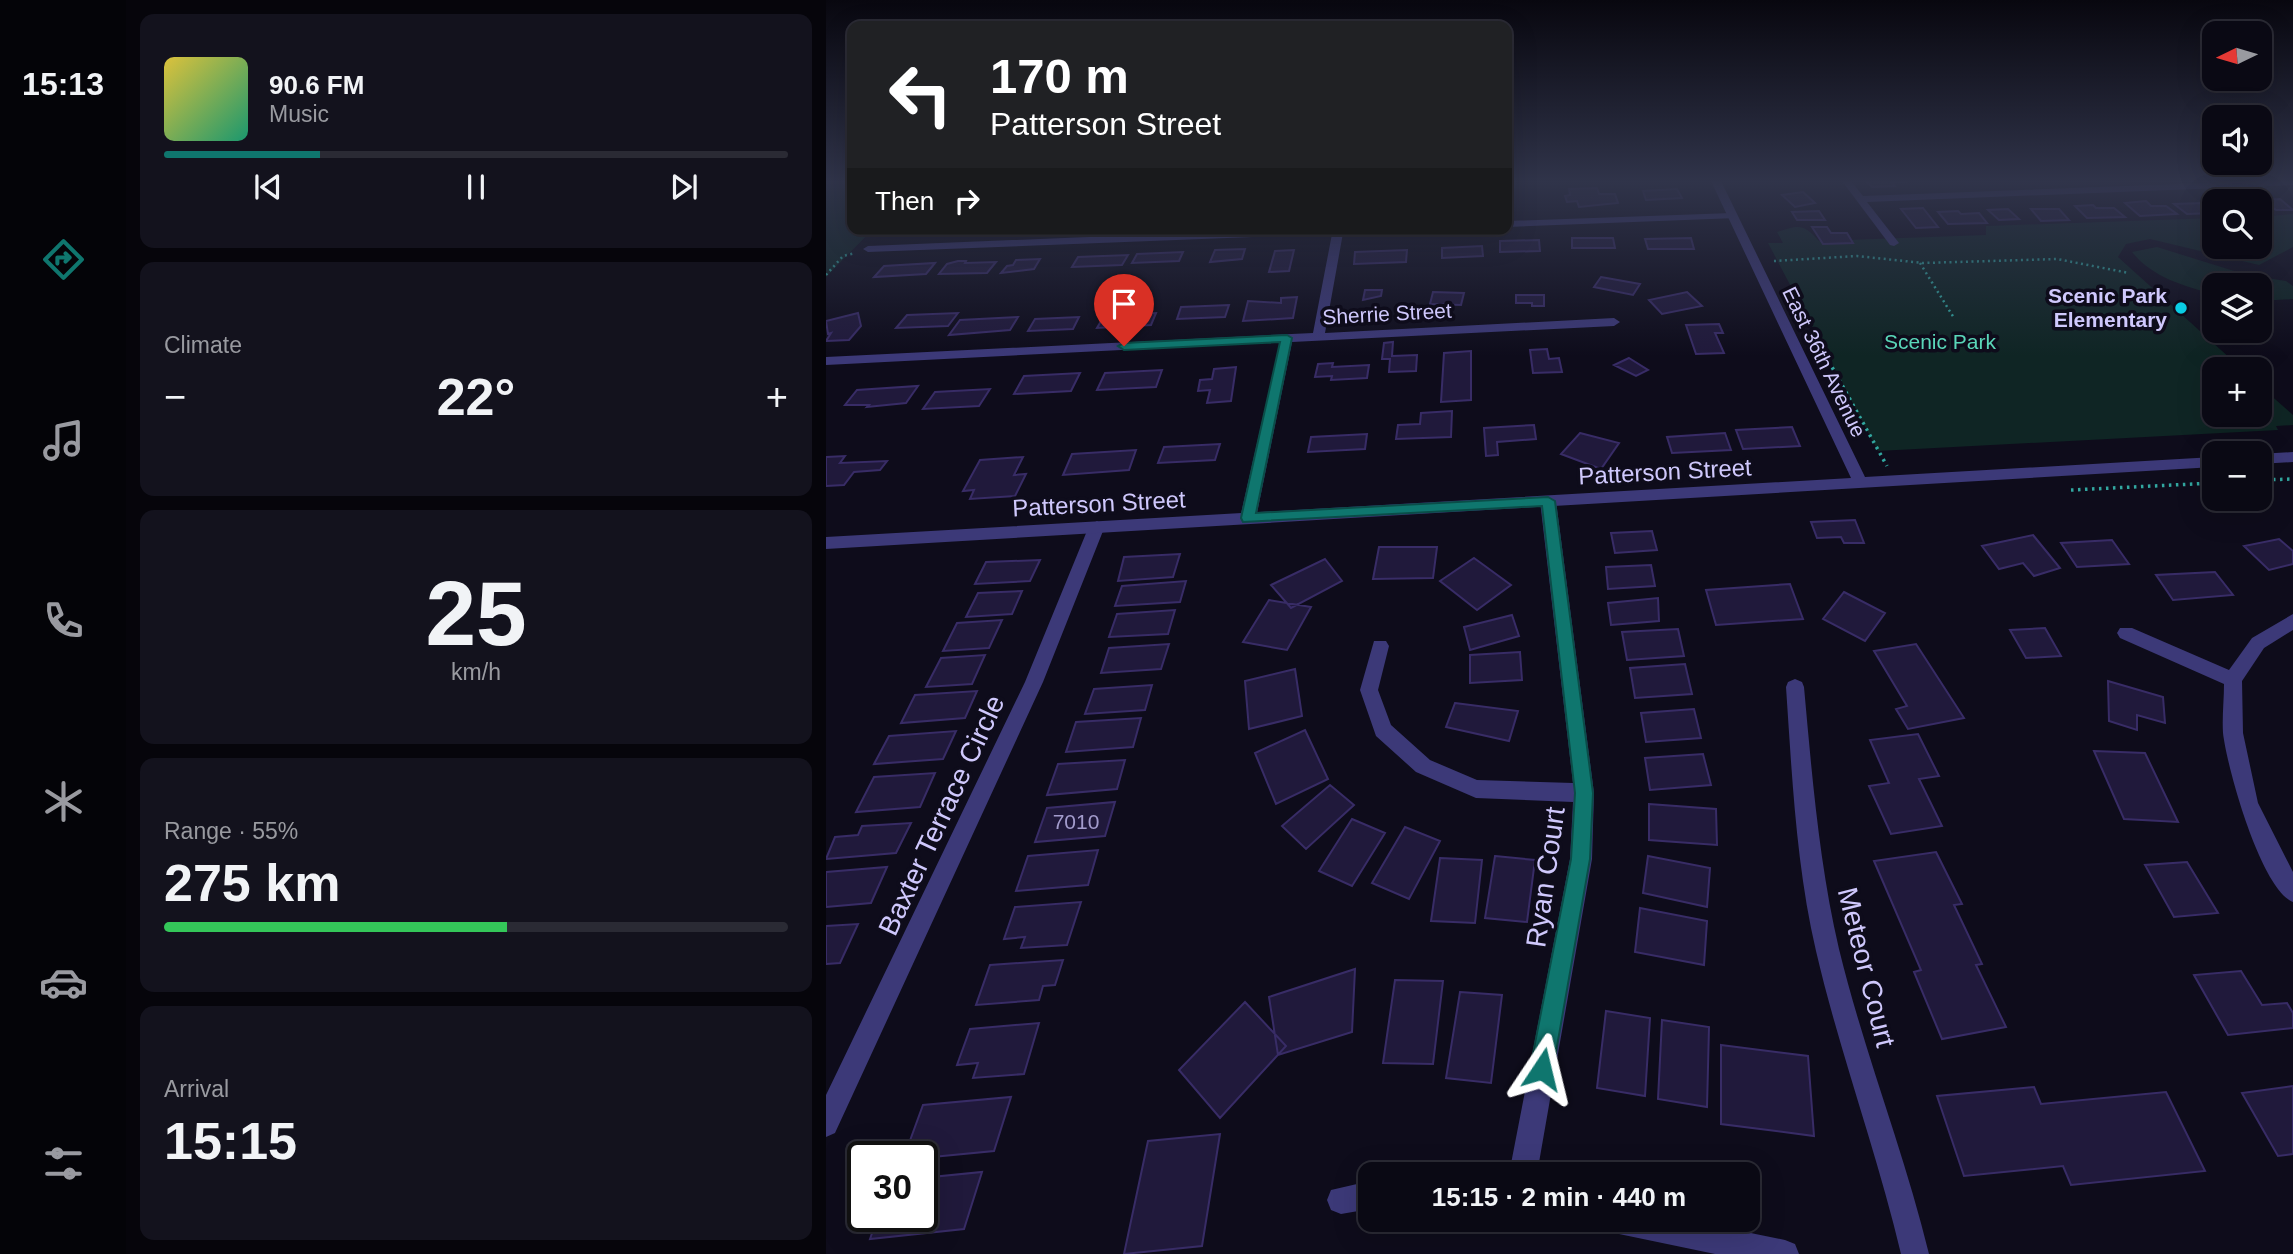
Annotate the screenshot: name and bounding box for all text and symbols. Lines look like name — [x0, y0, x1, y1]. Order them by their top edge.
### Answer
north arrow — [2202, 21, 2272, 91]
map controls — [2202, 21, 2272, 511]
icon: left — [875, 49, 966, 140]
text: 170 m — [990, 49, 1129, 103]
text: 15:13 — [22, 66, 104, 102]
text: 90.6 FM — [269, 70, 364, 100]
text: Music — [269, 101, 329, 127]
button: sound — [2202, 105, 2272, 175]
text: Patterson Street — [990, 106, 1221, 142]
icon: previous — [249, 168, 287, 206]
icon: pause — [457, 168, 495, 206]
icon: next — [665, 168, 703, 206]
icon: right — [948, 182, 986, 220]
text: Then — [875, 186, 934, 216]
button: search — [2202, 189, 2272, 259]
icon: directions — [39, 235, 88, 284]
button: layers — [2202, 273, 2272, 343]
pin — [1094, 274, 1154, 346]
street label: East 36th Avenue — [1778, 283, 1871, 441]
place label: Scenic Park Elementary — [2048, 284, 2167, 331]
icon: arrive — [1105, 285, 1143, 323]
street label: Sherrie Street — [1322, 299, 1452, 328]
marker: Scenic Park Elementary — [2173, 300, 2189, 316]
park label: Scenic Park — [1884, 330, 1997, 353]
text: Climate — [164, 332, 242, 358]
button: + — [2202, 357, 2272, 427]
text: 22° — [437, 368, 515, 426]
text: − — [164, 376, 186, 418]
text: + — [766, 376, 788, 418]
icon: music — [39, 416, 88, 465]
button: − — [2202, 441, 2272, 511]
street label: Patterson Street — [1578, 453, 1753, 490]
street label: Patterson Street — [1012, 485, 1187, 522]
text: 25 — [425, 563, 527, 664]
icon: phone — [39, 596, 88, 645]
text: km/h — [451, 659, 501, 685]
street label: Baxter Terrace Circle — [872, 690, 1011, 940]
icon: climate — [39, 777, 88, 826]
street label: Ryan Court — [1520, 805, 1571, 949]
house number: 7010 — [1053, 810, 1099, 833]
text: Range · 55% — [164, 818, 298, 844]
text: 275 km — [164, 854, 340, 912]
street label: Meteor Court — [1832, 884, 1901, 1050]
icon: car — [39, 958, 88, 1007]
position arrow — [1505, 1032, 1579, 1106]
text: Arrival — [164, 1076, 229, 1102]
text: 15:15 — [164, 1112, 297, 1170]
icon: filters — [39, 1139, 88, 1188]
speed limit sign: 30 — [847, 1141, 938, 1232]
text: 15:15 · 2 min · 440 m — [1432, 1182, 1686, 1212]

